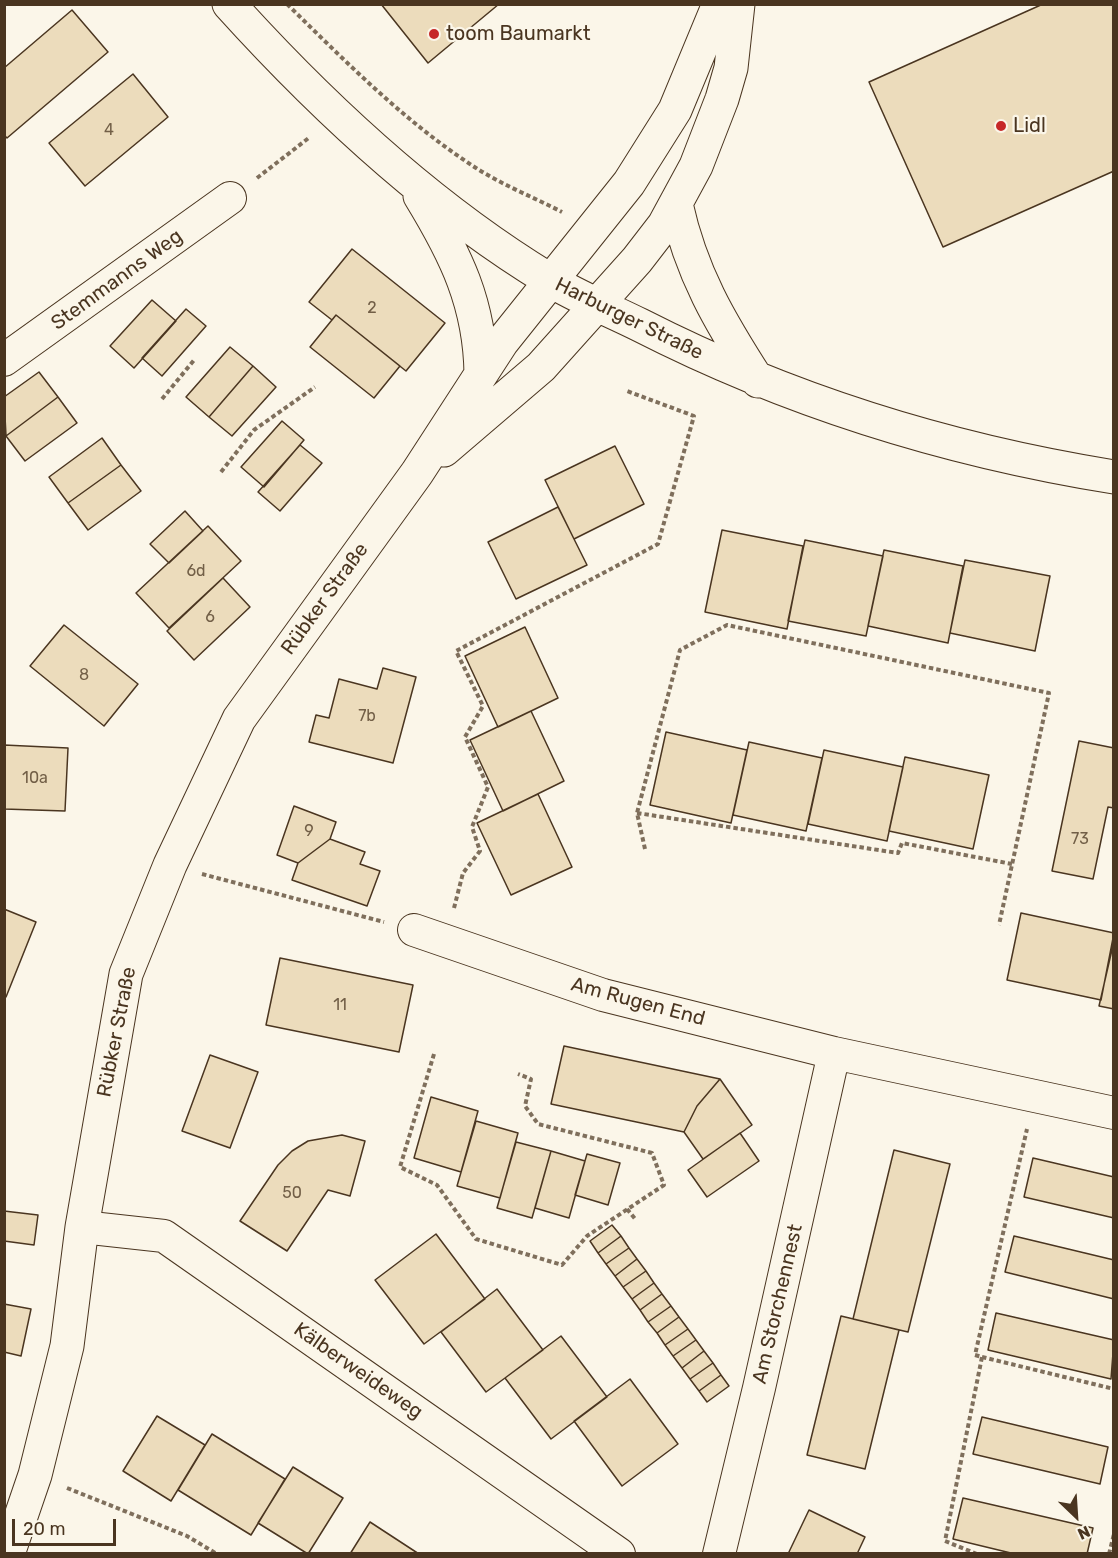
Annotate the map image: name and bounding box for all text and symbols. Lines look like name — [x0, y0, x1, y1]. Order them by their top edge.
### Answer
place label: toom Baumarkt — [446, 22, 590, 46]
marker: toom Baumarkt — [427, 27, 441, 41]
place label: Lidl — [1013, 114, 1046, 138]
marker: Lidl — [994, 119, 1008, 133]
house number: 4 — [104, 120, 114, 140]
street label: Stemmanns Weg — [47, 224, 187, 336]
street label: Harburger Straße — [551, 273, 707, 365]
house number: 2 — [367, 298, 377, 318]
street label: Rübker Straße — [276, 538, 374, 660]
house number: 6d — [186, 561, 206, 581]
house number: 6 — [205, 607, 215, 627]
house number: 8 — [79, 665, 89, 685]
house number: 7b — [358, 706, 376, 726]
house number: 10a — [22, 768, 48, 788]
house number: 9 — [304, 821, 314, 841]
house number: 73 — [1071, 829, 1089, 849]
street label: Rübker Straße — [93, 965, 141, 1099]
street label: Am Rugen End — [568, 973, 708, 1031]
house number: 11 — [333, 995, 347, 1015]
house number: 50 — [282, 1183, 302, 1203]
street label: Am Storchennest — [748, 1222, 808, 1386]
street label: Kälberweideweg — [289, 1318, 427, 1424]
north arrow — [1046, 1486, 1106, 1546]
scale bar — [15, 1507, 118, 1545]
text: 20 m — [23, 1518, 65, 1540]
text: N — [1075, 1522, 1093, 1544]

